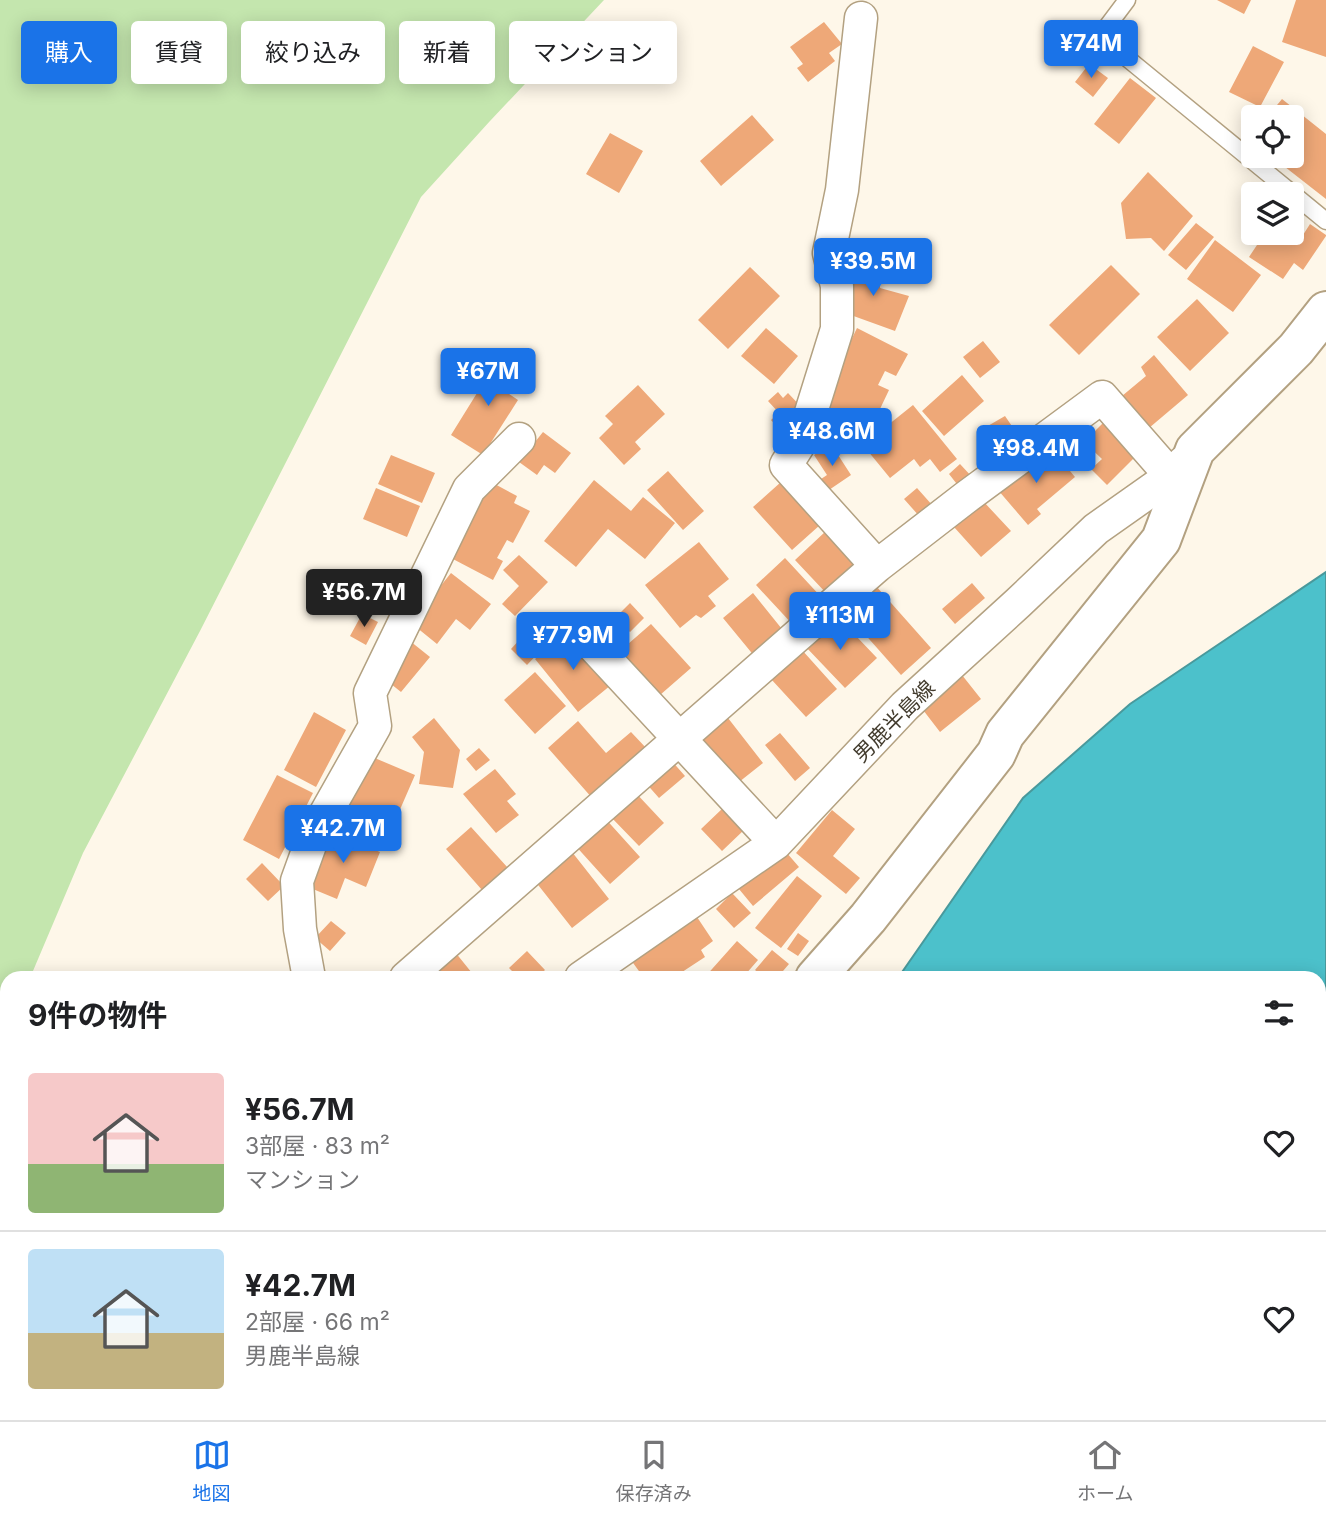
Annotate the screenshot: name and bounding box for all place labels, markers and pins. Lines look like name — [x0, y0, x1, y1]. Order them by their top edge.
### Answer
pin: ¥74M — [1050, 20, 1132, 80]
pin: ¥39.5M — [816, 238, 930, 298]
pin: ¥67M — [447, 348, 529, 408]
pin: ¥48.6M — [775, 408, 889, 468]
pin: ¥98.4M — [979, 426, 1093, 485]
pin: ¥56.7M — [307, 570, 421, 629]
pin: ¥113M — [791, 592, 889, 652]
pin: ¥77.9M — [516, 612, 630, 672]
pin: ¥42.7M — [286, 806, 400, 865]

